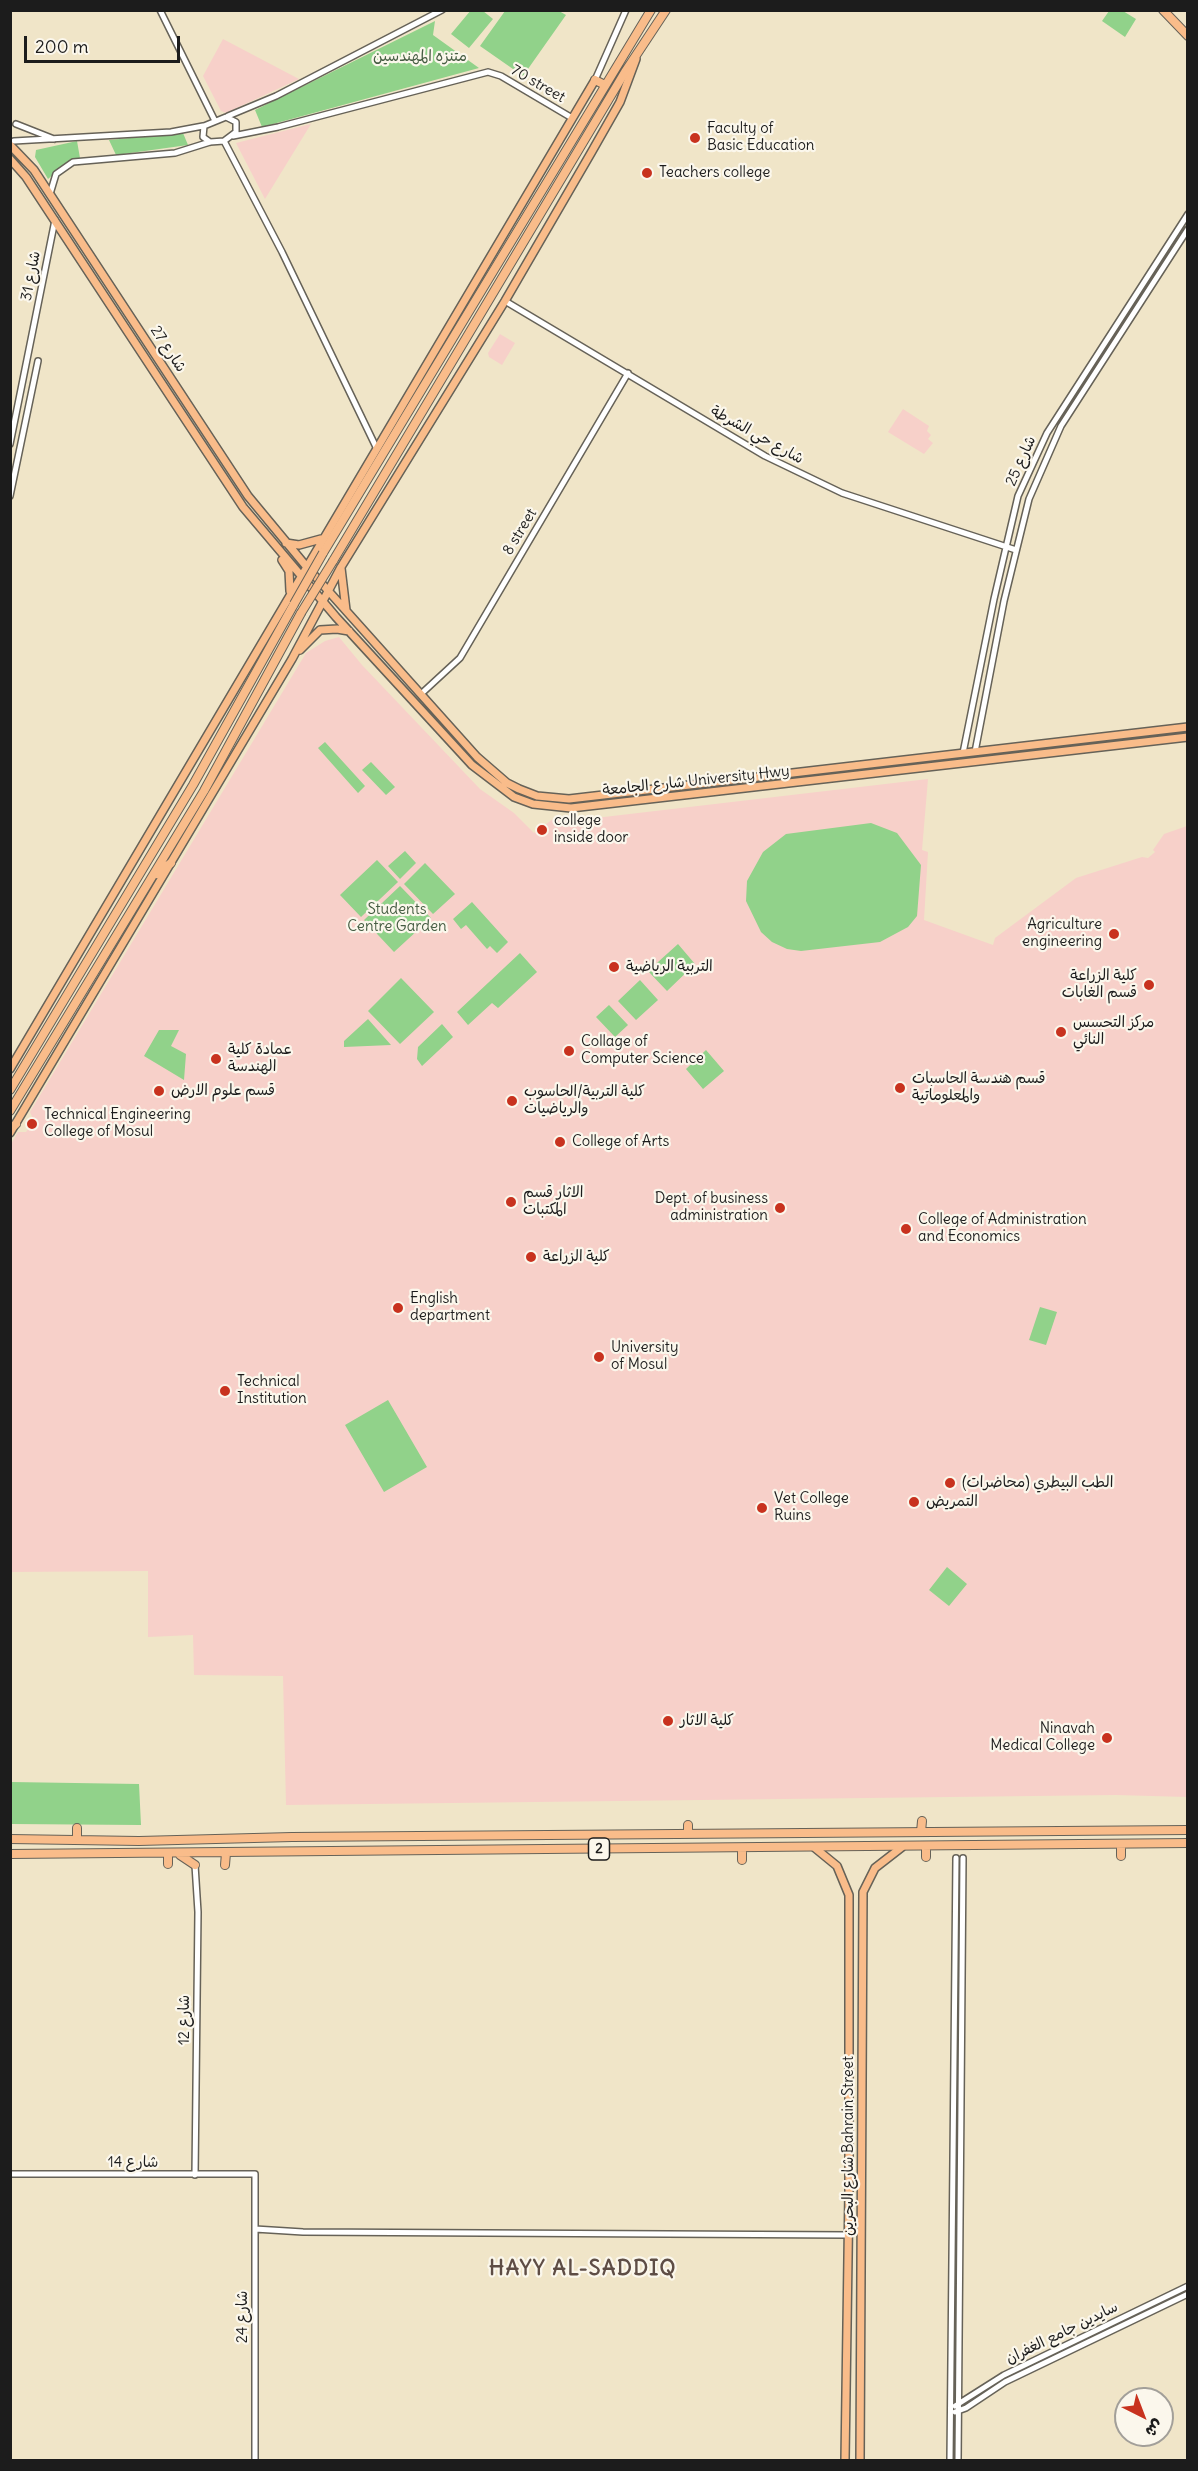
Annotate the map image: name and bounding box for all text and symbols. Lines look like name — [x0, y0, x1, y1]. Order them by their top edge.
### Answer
scale bar — [27, 24, 183, 62]
text: 200 m — [35, 35, 89, 58]
park label: متنزه المهندسين — [373, 48, 467, 66]
street label: 70 street — [508, 61, 568, 107]
place label: Faculty of Basic Education — [707, 120, 814, 155]
marker: Faculty of Basic Education — [688, 131, 702, 145]
place label: Teachers college — [659, 164, 770, 182]
marker: Teachers college — [640, 166, 654, 180]
street label: شارع 31 — [17, 250, 45, 302]
street label: شارع 27 — [146, 322, 190, 376]
street label: شارع حي الشرطة — [707, 402, 807, 468]
street label: شارع 25 — [1002, 433, 1040, 489]
street label: 8 street — [499, 506, 541, 558]
street label: شارع الجامعة University Hwy — [602, 762, 790, 800]
place label: college inside door — [554, 812, 628, 847]
marker: college inside door — [535, 823, 549, 837]
park label: Students Centre Garden — [347, 901, 447, 936]
place label: Agriculture engineering — [1022, 916, 1102, 951]
marker: Agriculture engineering — [1107, 927, 1121, 941]
place label: التربية الرياضية — [626, 958, 713, 976]
marker: التربية الرياضية — [607, 960, 621, 974]
place label: كلية الزراعة قسم الغابات — [1062, 967, 1137, 1002]
marker: كلية الزراعة قسم الغابات — [1142, 978, 1156, 992]
place label: مركز التحسس النائي — [1073, 1014, 1154, 1049]
marker: مركز التحسس النائي — [1054, 1025, 1068, 1039]
place label: Collage of Computer Science — [581, 1033, 704, 1068]
place label: عمادة كلية الهندسة — [228, 1041, 292, 1076]
marker: Collage of Computer Science — [562, 1044, 576, 1058]
marker: عمادة كلية الهندسة — [209, 1052, 223, 1066]
place label: قسم هندسة الحاسبات والمعلوماتية — [912, 1070, 1045, 1105]
marker: قسم هندسة الحاسبات والمعلوماتية — [893, 1081, 907, 1095]
place label: قسم علوم الارض — [171, 1082, 275, 1100]
place label: كلية التربية/الحاسوب والرياضيات — [524, 1083, 645, 1118]
marker: قسم علوم الارض — [152, 1084, 166, 1098]
marker: كلية التربية/الحاسوب والرياضيات — [505, 1094, 519, 1108]
place label: Technical Engineering College of Mosul — [44, 1106, 191, 1141]
marker: Technical Engineering College of Mosul — [25, 1117, 39, 1131]
place label: College of Arts — [572, 1133, 669, 1151]
marker: College of Arts — [553, 1135, 567, 1149]
place label: الاثار قسم المكتبات — [523, 1184, 583, 1219]
place label: Dept. of business administration — [655, 1190, 768, 1225]
marker: الاثار قسم المكتبات — [504, 1195, 518, 1209]
marker: Dept. of business administration — [773, 1201, 787, 1215]
place label: College of Administration and Economics — [918, 1211, 1087, 1246]
marker: College of Administration and Economics — [899, 1222, 913, 1236]
place label: كلية الزراعة — [543, 1248, 610, 1266]
marker: كلية الزراعة — [524, 1250, 538, 1264]
place label: English department — [410, 1290, 490, 1325]
marker: English department — [391, 1301, 405, 1315]
place label: University of Mosul — [611, 1339, 678, 1374]
marker: University of Mosul — [592, 1350, 606, 1364]
place label: Technical Institution — [237, 1373, 307, 1408]
marker: Technical Institution — [218, 1384, 232, 1398]
place label: الطب البيطري (محاضرات) — [962, 1474, 1113, 1492]
marker: الطب البيطري (محاضرات) — [943, 1476, 957, 1490]
place label: Vet College Ruins — [774, 1490, 849, 1525]
place label: التمريض — [926, 1493, 978, 1511]
marker: التمريض — [907, 1495, 921, 1509]
marker: Vet College Ruins — [755, 1501, 769, 1515]
place label: كلية الاثار — [680, 1712, 734, 1730]
marker: كلية الاثار — [661, 1714, 675, 1728]
place label: Ninavah Medical College — [990, 1720, 1095, 1755]
marker: Ninavah Medical College — [1100, 1731, 1114, 1745]
road number: 2 — [588, 1838, 610, 1860]
street label: شارع 12 — [176, 1995, 194, 2045]
street label: شارع البحرين Bahrain Street — [840, 2056, 858, 2236]
street label: شارع 14 — [108, 2154, 158, 2172]
district label: HAYY AL-SADDIQ — [489, 2256, 677, 2282]
street label: شارع 24 — [234, 2291, 252, 2343]
street label: سايدين جامع الغفران — [1003, 2298, 1121, 2368]
north arrow — [1114, 2387, 1174, 2447]
text: ش — [1141, 2416, 1168, 2442]

